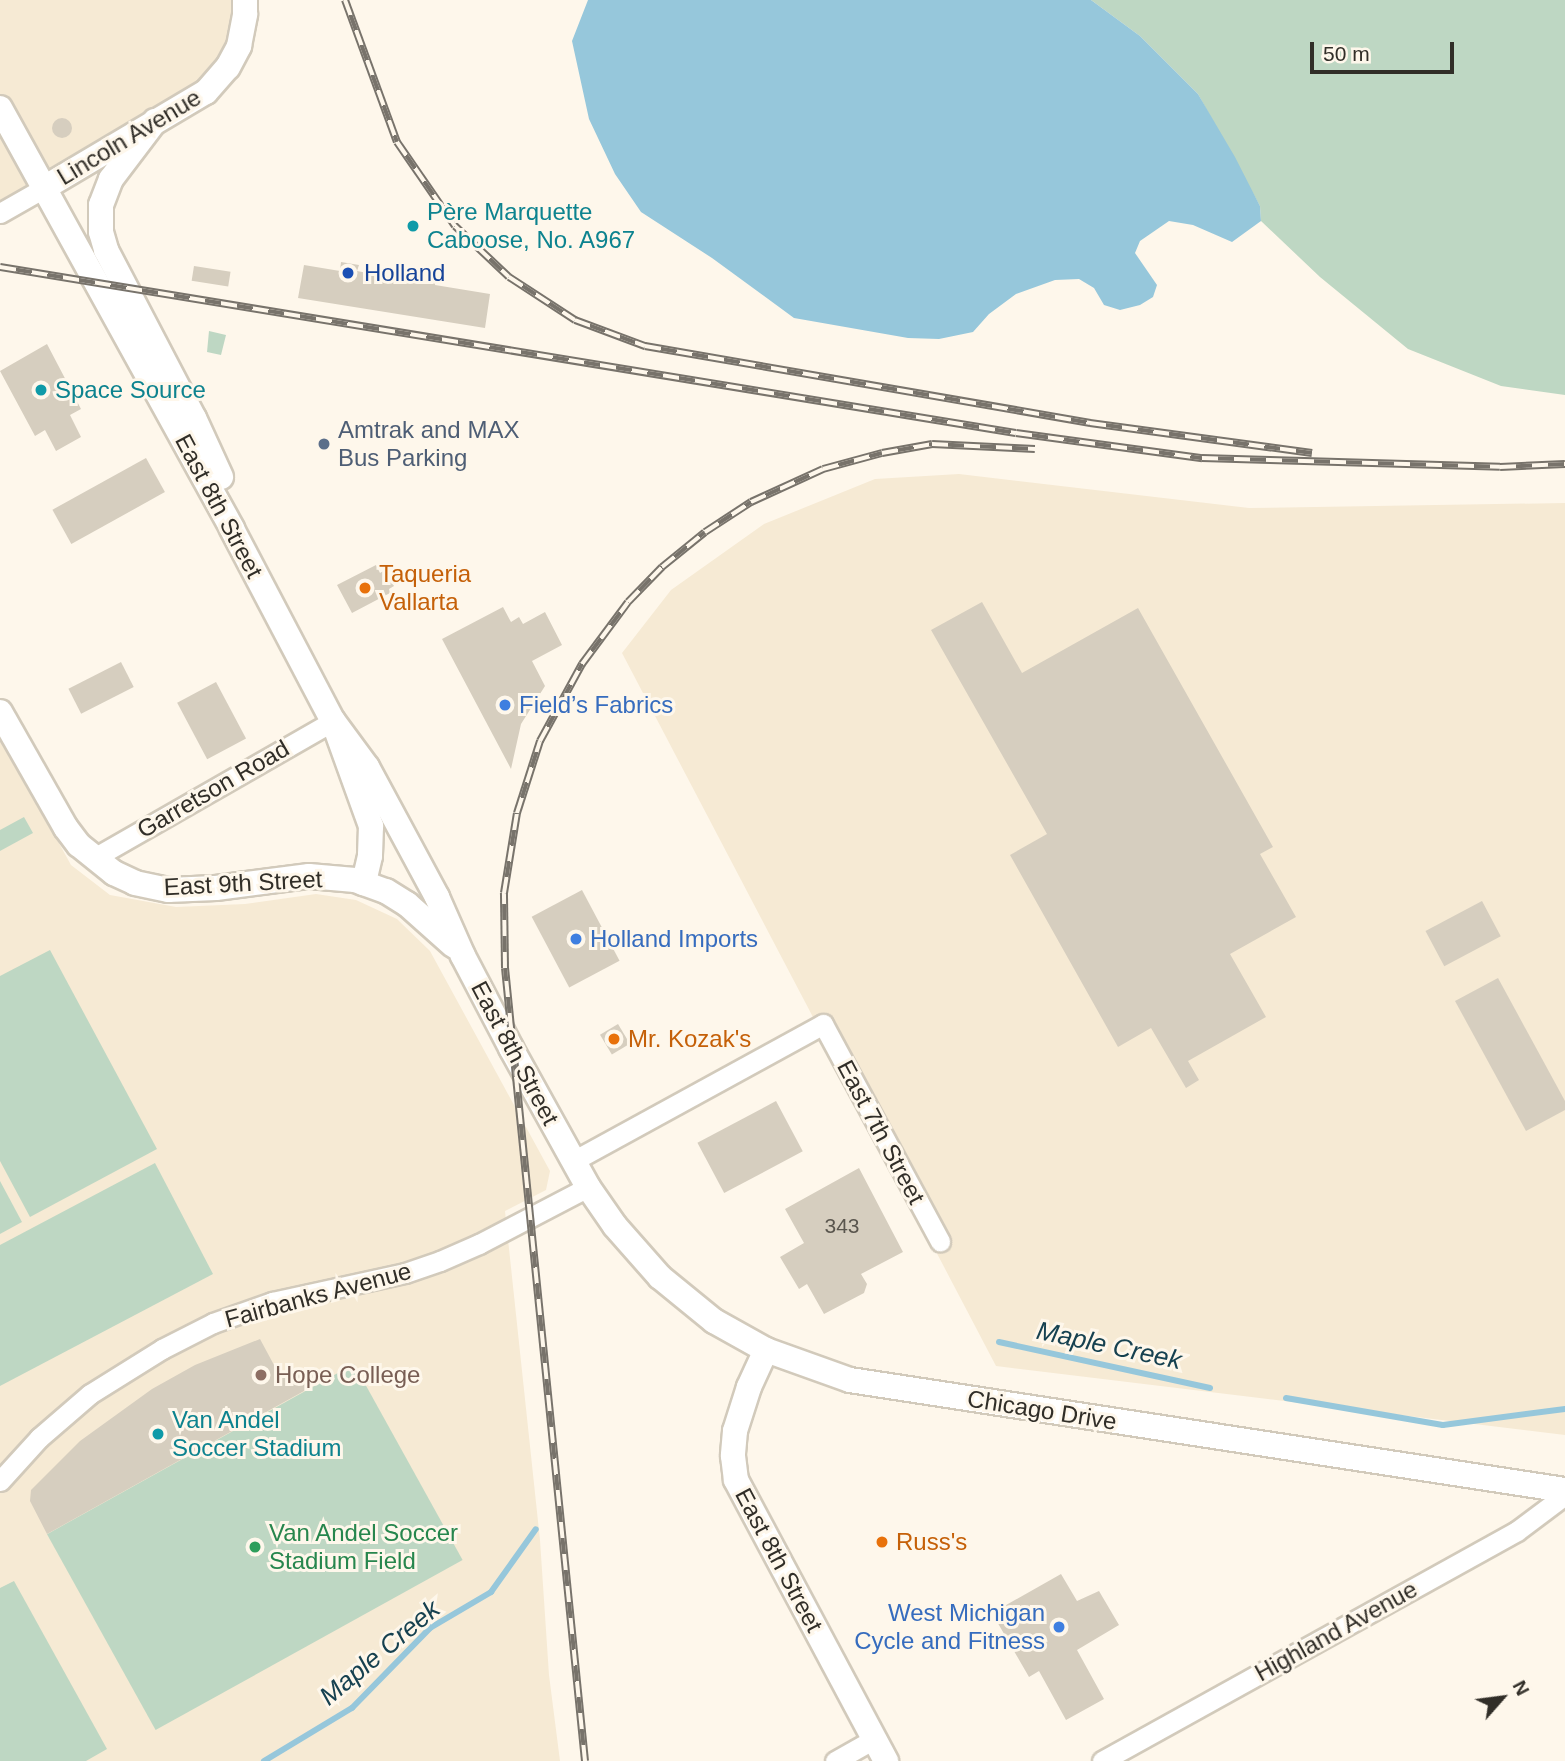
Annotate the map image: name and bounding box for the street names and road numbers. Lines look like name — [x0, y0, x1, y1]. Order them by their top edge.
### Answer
street label: Lincoln Avenue — [51, 83, 207, 191]
street label: East 8th Street — [169, 429, 269, 583]
street label: Garretson Road — [132, 734, 294, 844]
street label: East 9th Street — [163, 864, 323, 902]
street label: East 8th Street — [465, 976, 565, 1130]
street label: East 7th Street — [831, 1055, 931, 1209]
street label: Fairbanks Avenue — [221, 1256, 415, 1334]
street label: Chicago Drive — [965, 1384, 1119, 1436]
street label: East 8th Street — [729, 1483, 829, 1637]
street label: Highland Avenue — [1249, 1574, 1423, 1688]

